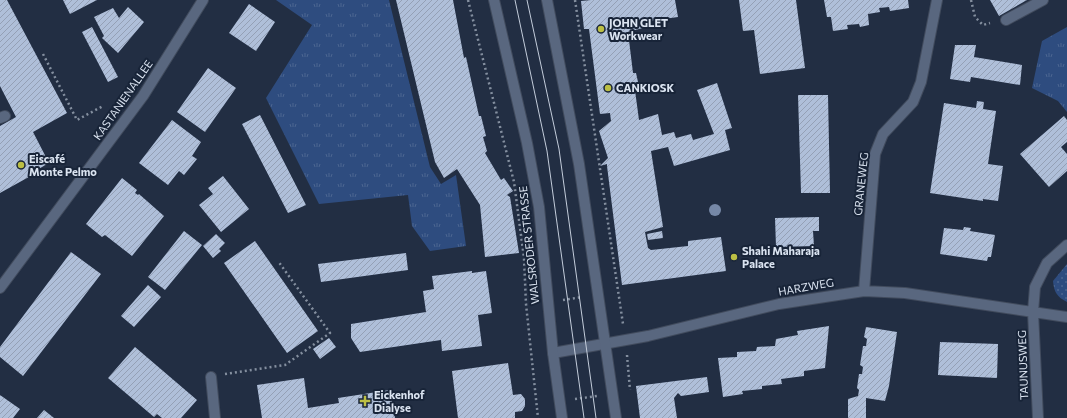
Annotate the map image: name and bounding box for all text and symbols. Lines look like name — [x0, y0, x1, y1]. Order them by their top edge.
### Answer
place label: JOHN GLET Workwear — [609, 16, 668, 42]
marker: JOHN GLET Workwear — [596, 24, 606, 34]
street label: KASTANIENALLEE — [90, 57, 155, 142]
place label: CANKIOSK — [616, 81, 674, 94]
marker: CANKIOSK — [603, 83, 613, 93]
place label: Eiscafé Monte Pelmo — [29, 152, 97, 178]
street label: GRANEWEG — [851, 152, 870, 216]
marker: Eiscafé Monte Pelmo — [16, 160, 26, 170]
street label: WALSRODER STRASSE — [516, 185, 541, 305]
place label: Shahi Maharaja Palace — [742, 244, 820, 270]
marker: Shahi Maharaja Palace — [729, 252, 739, 262]
street label: HARZWEG — [777, 275, 835, 298]
street label: TAUNUSWEG — [1015, 330, 1030, 400]
place label: Eickenhof Dialyse — [374, 388, 425, 414]
marker: Eickenhof Dialyse — [359, 395, 371, 407]

